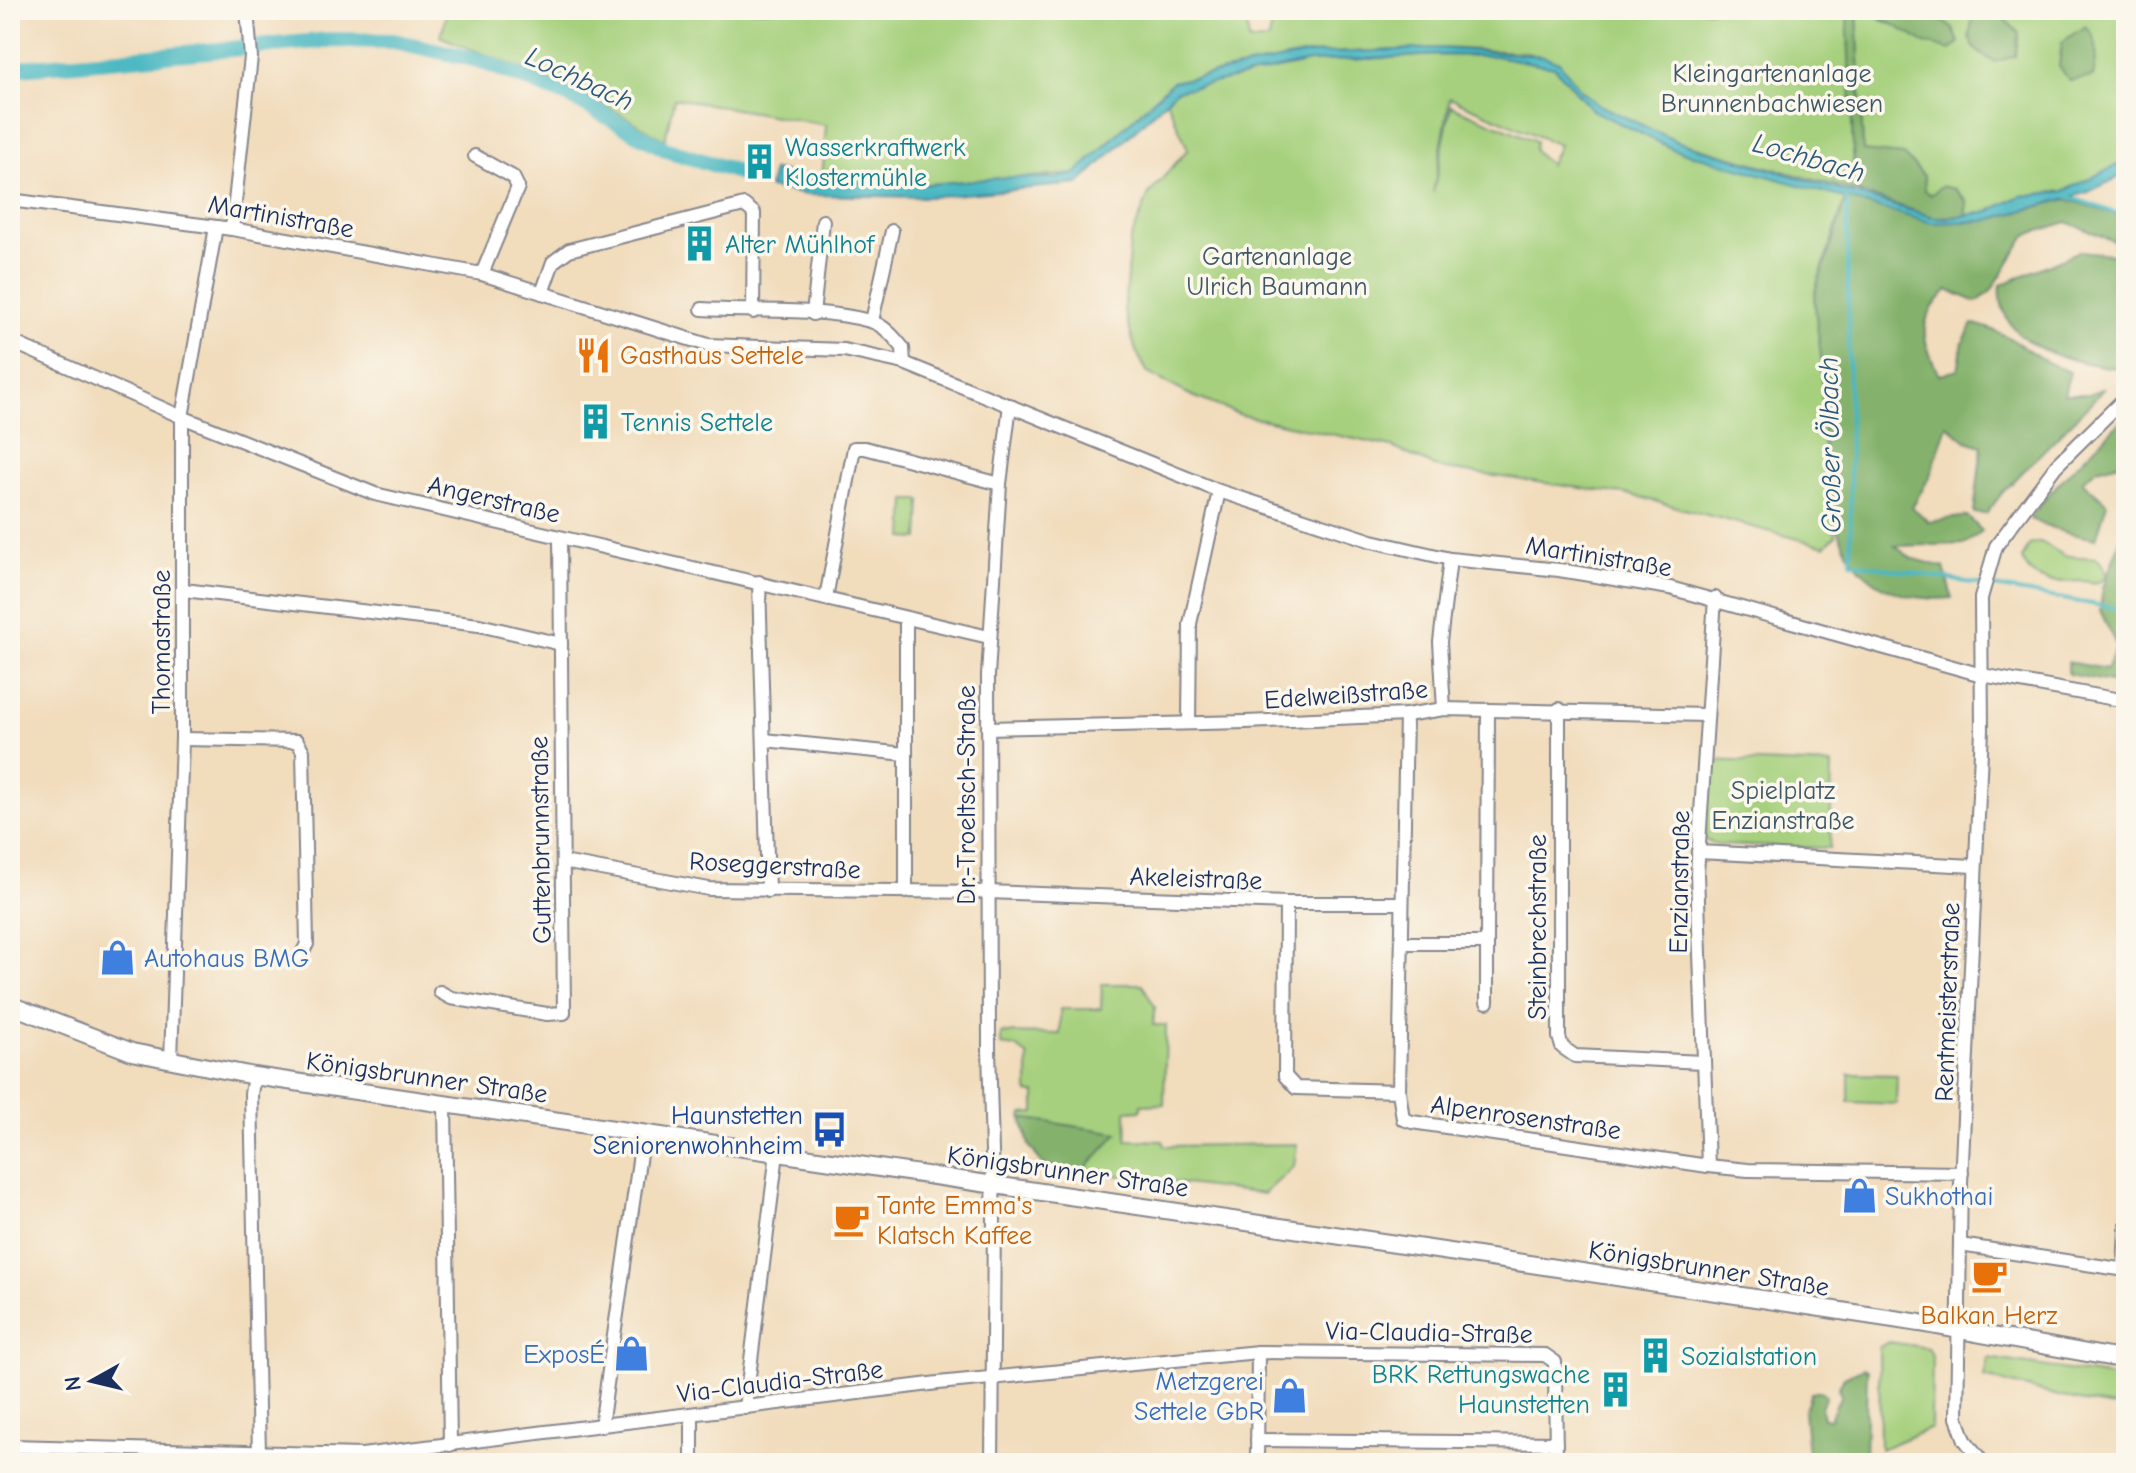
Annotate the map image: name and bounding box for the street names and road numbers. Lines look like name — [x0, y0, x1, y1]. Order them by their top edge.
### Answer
street label: Martinistraße — [206, 189, 356, 245]
street label: Angerstraße — [425, 470, 563, 530]
street label: Martinistraße — [1524, 531, 1674, 583]
street label: Thomastraße — [147, 570, 177, 714]
street label: Edelweißstraße — [1263, 674, 1429, 716]
street label: Dr.-Troeltsch-Straße — [952, 685, 982, 905]
street label: Guttenbrunnstraße — [524, 736, 558, 944]
street label: Enzianstraße — [1664, 810, 1696, 954]
street label: Steinbrechstraße — [1523, 834, 1553, 1020]
street label: Roseggerstraße — [688, 847, 861, 885]
street label: Akeleistraße — [1129, 862, 1263, 896]
street label: Rentmeisterstraße — [1930, 902, 1966, 1102]
street label: Königsbrunner Straße — [304, 1046, 549, 1110]
street label: Alpenrosenstraße — [1429, 1090, 1623, 1146]
street label: Königsbrunner Straße — [945, 1140, 1190, 1204]
street label: Königsbrunner Straße — [1586, 1235, 1831, 1303]
street label: Via-Claudia-Straße — [1325, 1316, 1533, 1350]
street label: Via-Claudia-Straße — [675, 1354, 885, 1410]

